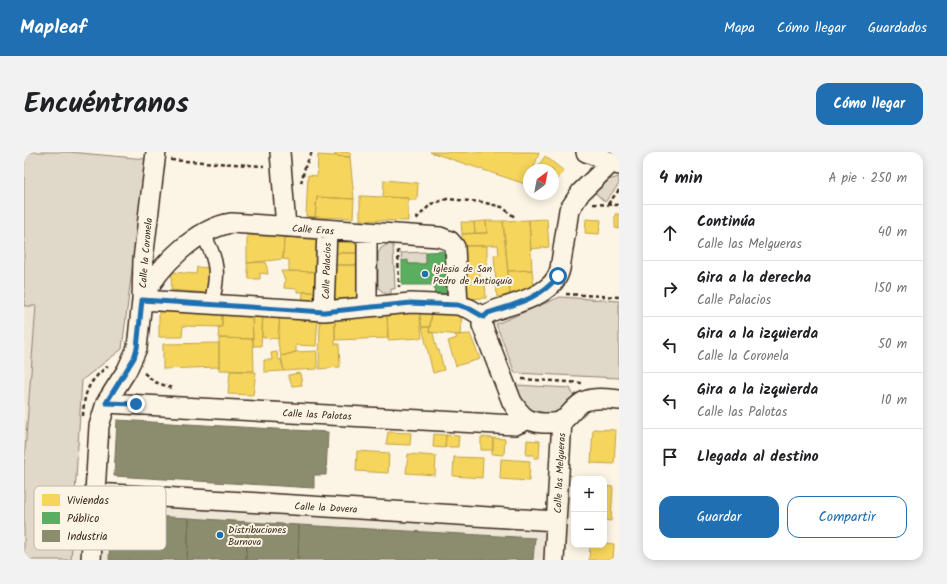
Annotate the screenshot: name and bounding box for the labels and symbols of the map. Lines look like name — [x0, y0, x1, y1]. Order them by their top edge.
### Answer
north arrow — [523, 164, 559, 200]
street label: Calle la Coronela — [135, 217, 157, 289]
street label: Calle Eras — [291, 221, 335, 240]
street label: Calle Palacios — [318, 242, 336, 300]
place label: Iglesia de San Pedro de Antioquía — [433, 261, 512, 289]
route start — [549, 267, 567, 285]
marker: Iglesia de San Pedro de Antioquía — [420, 269, 430, 279]
route end — [127, 395, 145, 413]
street label: Calle las Palotas — [282, 405, 353, 425]
street label: Calle las Melgueras — [550, 432, 570, 514]
legend — [34, 486, 166, 550]
text: Viviendas — [67, 492, 109, 510]
street label: Calle la Dovera — [294, 498, 358, 518]
text: Público — [67, 510, 99, 528]
place label: Distribuciones Burnova — [228, 522, 287, 550]
text: Industria — [67, 528, 107, 546]
marker: Distribuciones Burnova — [215, 530, 225, 540]

